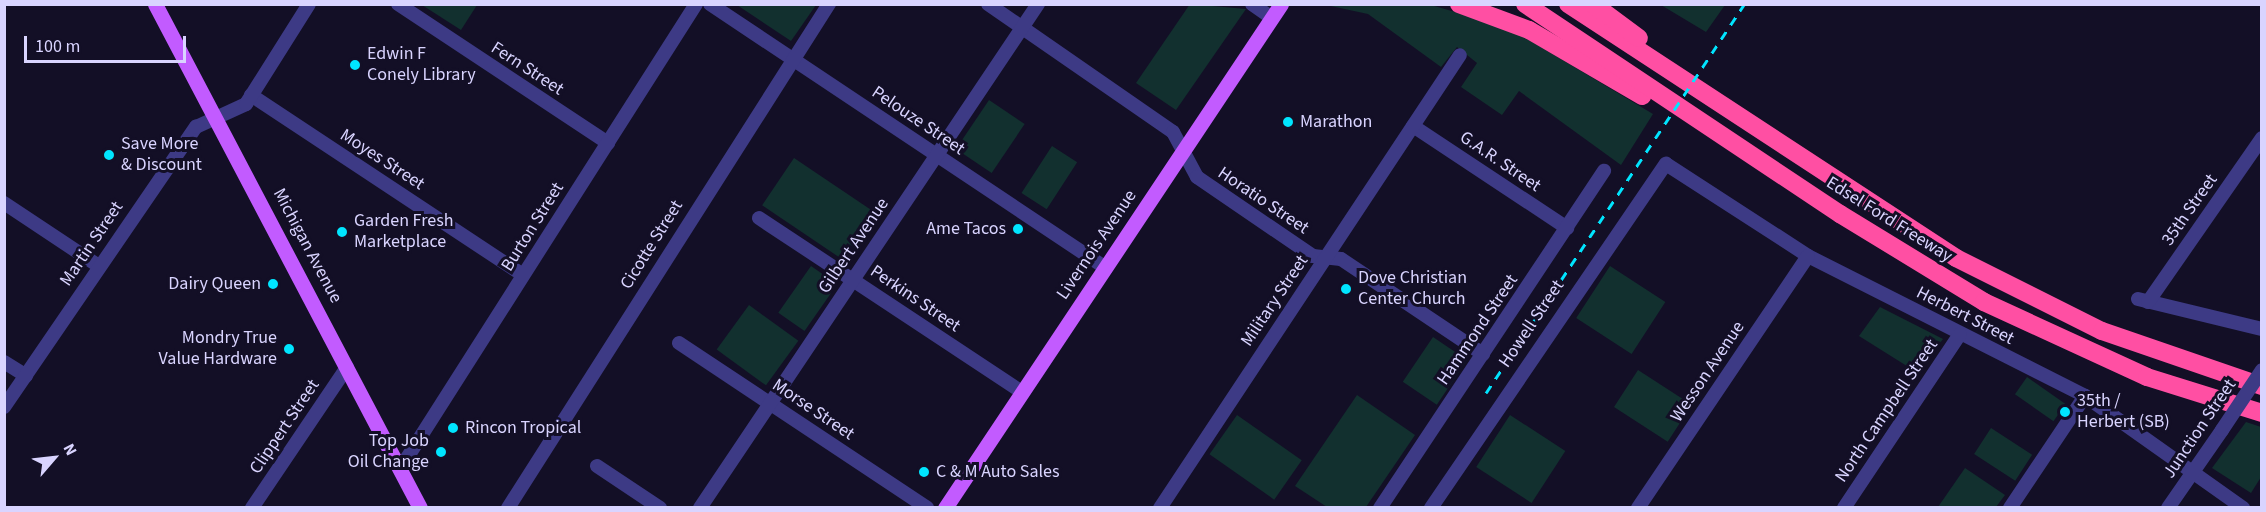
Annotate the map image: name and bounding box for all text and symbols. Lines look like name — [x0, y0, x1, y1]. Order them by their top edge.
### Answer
scale bar — [27, 24, 189, 62]
text: 100 m — [35, 34, 80, 59]
street label: Fern Street — [487, 38, 567, 100]
place label: Edwin F Conely Library — [367, 44, 476, 86]
marker: Edwin F Conely Library — [348, 58, 362, 72]
street label: Pelouze Street — [867, 82, 969, 160]
place label: Marathon — [1300, 111, 1372, 133]
marker: Marathon — [1281, 115, 1295, 129]
street label: Moyes Street — [336, 125, 428, 195]
street label: G.A.R. Street — [1455, 127, 1545, 197]
place label: Save More & Discount — [121, 134, 202, 176]
marker: Save More & Discount — [102, 148, 116, 162]
street label: Horatio Street — [1213, 163, 1313, 239]
street label: 35th Street — [2158, 170, 2222, 250]
street label: Edsel Ford Freeway — [1822, 172, 1956, 268]
street label: Burton Street — [497, 179, 569, 275]
street label: Michigan Avenue — [268, 185, 346, 307]
street label: Livernois Avenue — [1052, 186, 1142, 304]
street label: Gilbert Avenue — [814, 194, 894, 298]
street label: Cicotte Street — [616, 196, 688, 294]
street label: Martin Street — [56, 198, 128, 290]
place label: Garden Fresh Marketplace — [354, 211, 453, 254]
place label: Ame Tacos — [926, 218, 1006, 240]
marker: Ame Tacos — [1011, 222, 1025, 236]
marker: Garden Fresh Marketplace — [335, 225, 349, 239]
street label: Military Street — [1237, 251, 1313, 351]
street label: Perkins Street — [866, 261, 964, 337]
place label: Dove Christian Center Church — [1358, 268, 1467, 310]
street label: Hammond Street — [1433, 271, 1523, 389]
place label: Dairy Queen — [168, 273, 261, 295]
street label: Howell Street — [1495, 276, 1569, 372]
marker: Dairy Queen — [266, 277, 280, 291]
marker: Dove Christian Center Church — [1339, 282, 1353, 296]
street label: Herbert Street — [1913, 282, 2017, 350]
street label: Wesson Avenue — [1666, 318, 1750, 426]
place label: Mondry True Value Hardware — [158, 328, 277, 370]
street label: North Campbell Street — [1831, 335, 1943, 487]
marker: Mondry True Value Hardware — [282, 342, 296, 356]
street label: Morse Street — [768, 375, 858, 445]
street label: Junction Street — [2159, 375, 2241, 483]
street label: Clippert Street — [246, 376, 324, 478]
place label: 35th / Herbert (SB) — [2077, 391, 2170, 434]
marker: 35th / Herbert (SB) — [2058, 405, 2072, 419]
place label: Rincon Tropical — [465, 417, 581, 439]
marker: Rincon Tropical — [446, 421, 460, 435]
north arrow — [24, 428, 84, 488]
place label: Top Job Oil Change — [348, 431, 429, 474]
text: N — [58, 440, 82, 459]
marker: Top Job Oil Change — [434, 445, 448, 459]
place label: C & M Auto Sales — [936, 461, 1060, 483]
marker: C & M Auto Sales — [917, 465, 931, 479]

